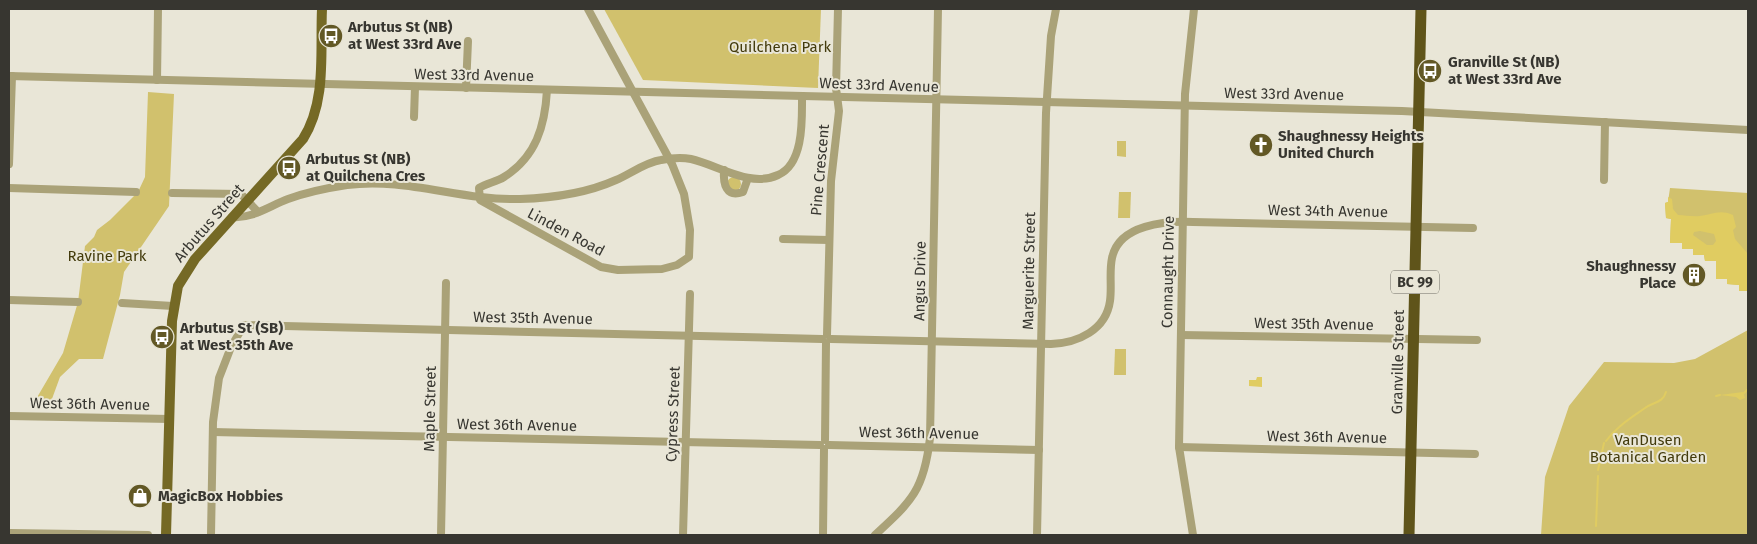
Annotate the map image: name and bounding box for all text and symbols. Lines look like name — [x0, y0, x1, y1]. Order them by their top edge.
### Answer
place label: Arbutus St (NB) at West 33rd Ave — [347, 18, 461, 53]
bus stop icon: Arbutus St (NB) at West 33rd Ave — [318, 23, 344, 49]
park label: Quilchena Park — [729, 38, 831, 56]
place label: Granville St (NB) at West 33rd Ave — [1448, 53, 1561, 88]
bus stop icon: Granville St (NB) at West 33rd Ave — [1417, 58, 1443, 84]
street label: West 33rd Avenue — [414, 65, 534, 85]
street label: West 33rd Avenue — [819, 74, 939, 96]
street label: West 33rd Avenue — [1224, 84, 1344, 104]
street label: Pine Crescent — [807, 123, 833, 217]
place label: Shaughnessy Heights United Church — [1278, 127, 1424, 162]
church icon: Shaughnessy Heights United Church — [1248, 132, 1274, 158]
place label: Arbutus St (NB) at Quilchena Cres — [305, 150, 425, 185]
bus stop icon: Arbutus St (NB) at Quilchena Cres — [276, 155, 302, 181]
street label: Arbutus Street — [170, 180, 248, 266]
street label: West 34th Avenue — [1268, 201, 1388, 221]
street label: Linden Road — [524, 204, 608, 260]
street label: Marguerite Street — [1019, 211, 1039, 330]
street label: Connaught Drive — [1158, 216, 1178, 328]
street label: Angus Drive — [910, 241, 930, 321]
park label: Ravine Park — [68, 247, 147, 265]
place label: Shaughnessy Place — [1586, 257, 1676, 292]
building icon: Shaughnessy Place — [1681, 262, 1707, 288]
road number: BC 99 — [1391, 270, 1439, 294]
street label: West 35th Avenue — [473, 308, 593, 328]
street label: Granville Street — [1388, 309, 1408, 415]
street label: West 35th Avenue — [1254, 314, 1374, 334]
place label: Arbutus St (SB) at West 35th Ave — [179, 319, 293, 354]
bus stop icon: Arbutus St (SB) at West 35th Ave — [149, 324, 175, 350]
street label: Maple Street — [420, 365, 440, 452]
street label: Cypress Street — [662, 365, 684, 462]
street label: West 36th Avenue — [30, 394, 150, 414]
street label: West 36th Avenue — [457, 415, 577, 435]
street label: West 36th Avenue — [859, 423, 979, 443]
street label: West 36th Avenue — [1267, 427, 1387, 447]
park label: VanDusen Botanical Garden — [1590, 431, 1706, 466]
shop icon: MagicBox Hobbies — [127, 483, 153, 509]
place label: MagicBox Hobbies — [158, 487, 283, 505]

